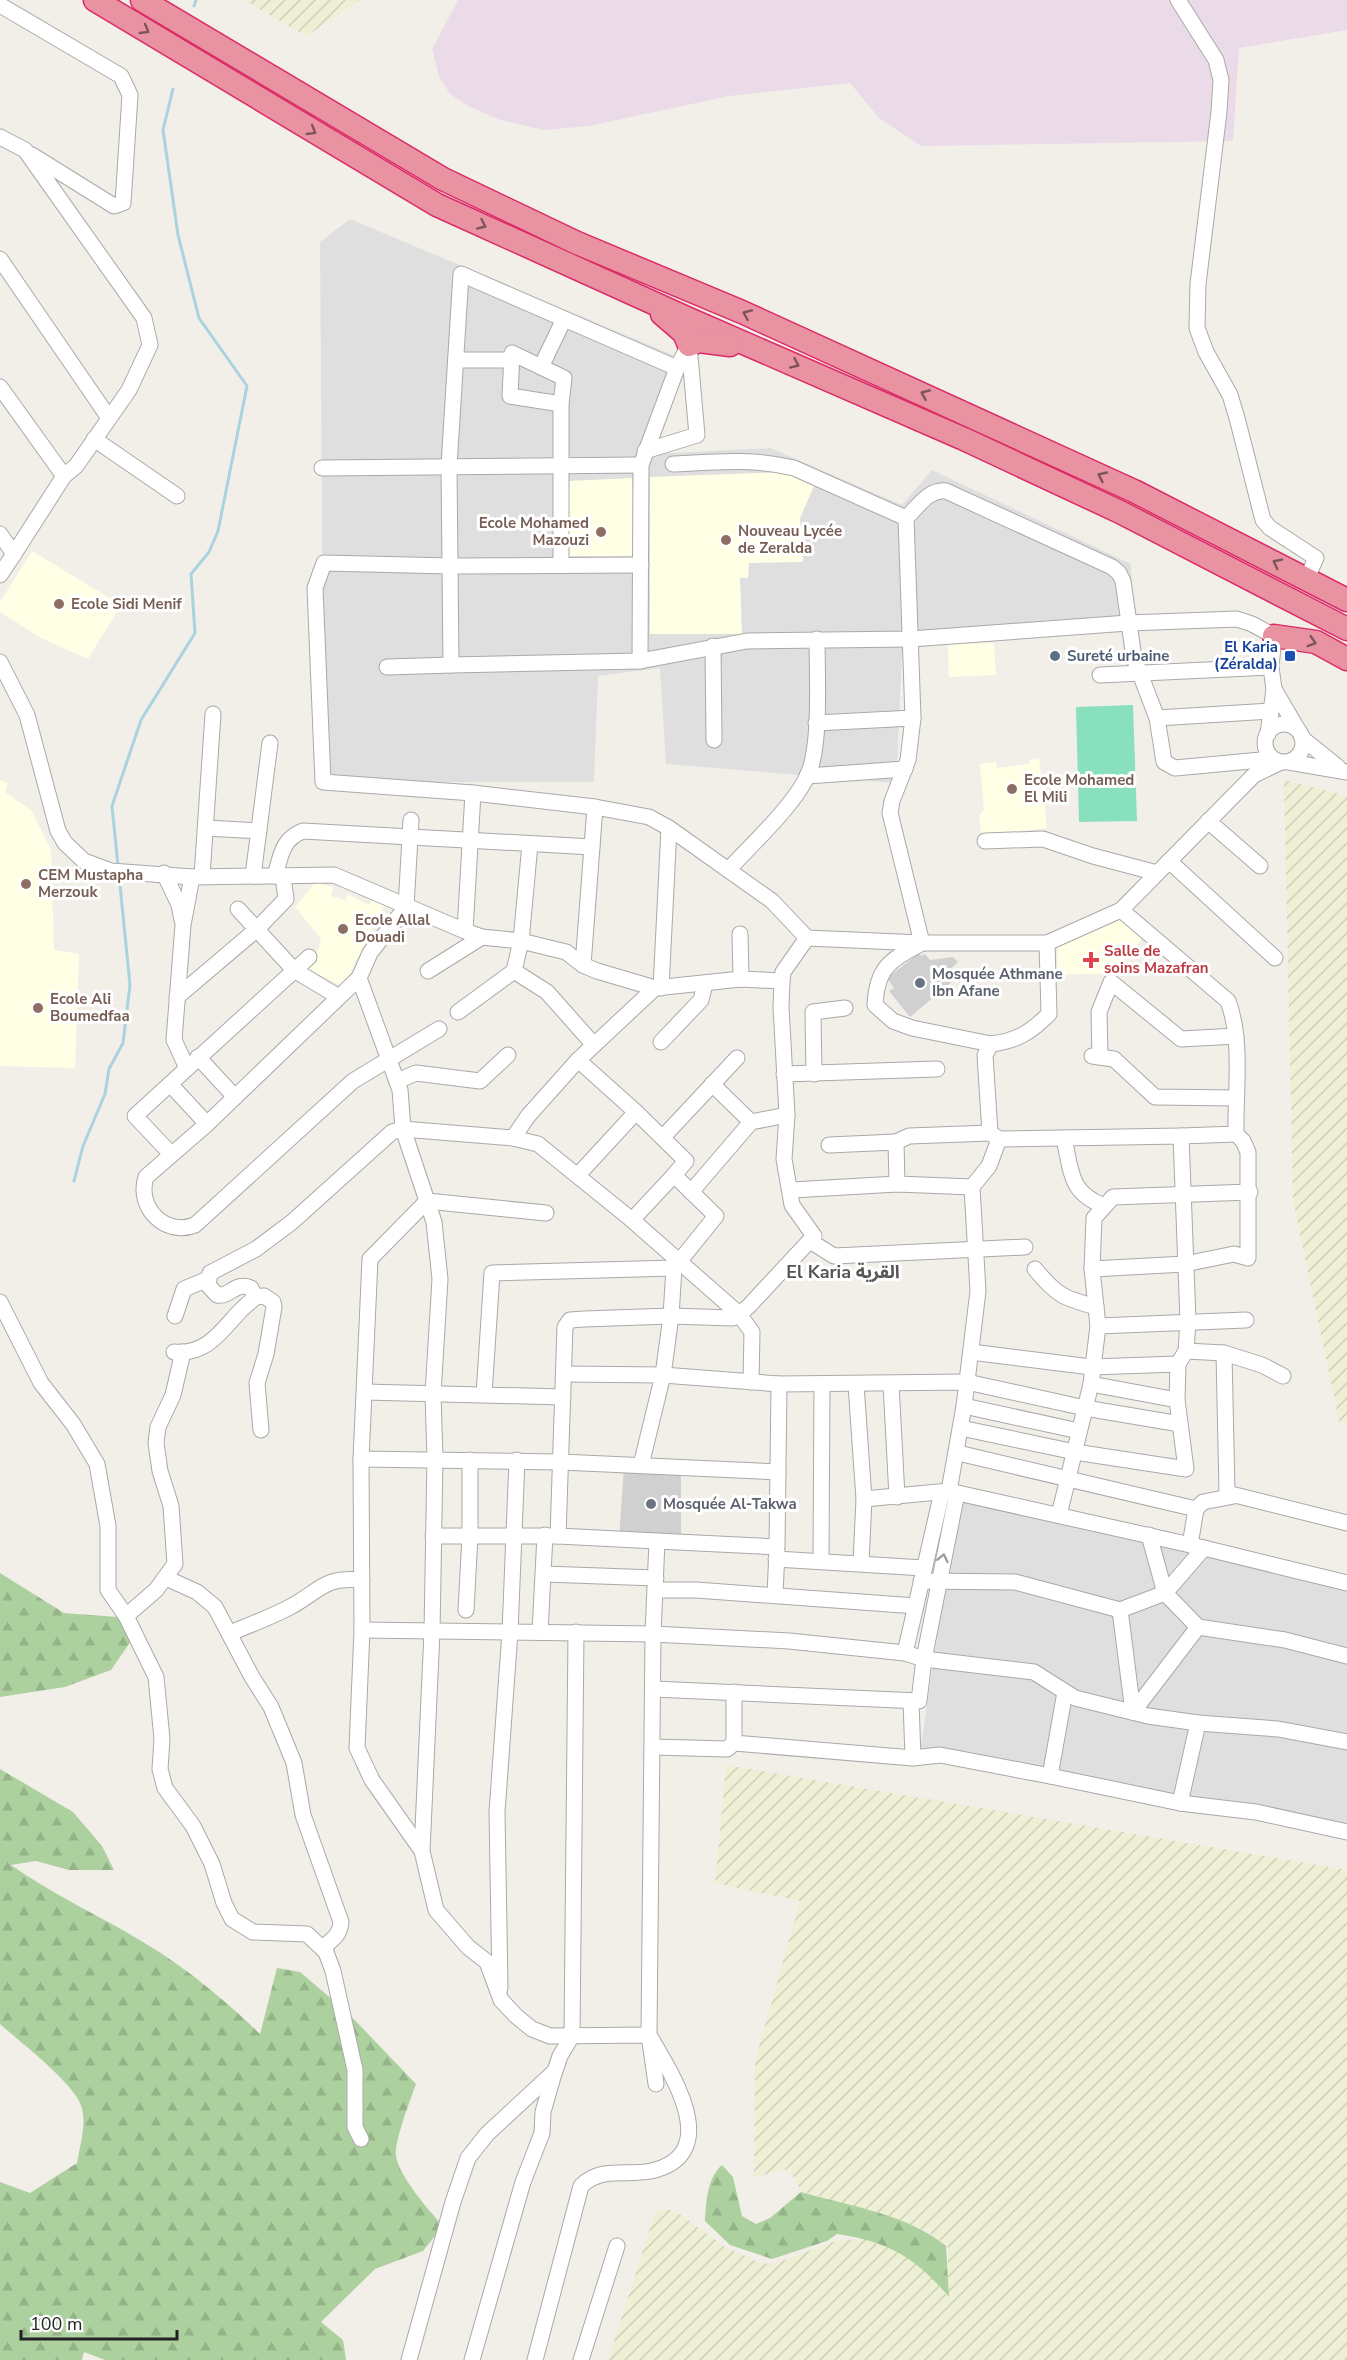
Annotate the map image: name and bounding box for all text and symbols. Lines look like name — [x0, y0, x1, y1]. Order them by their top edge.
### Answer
one-way arrow — [139, 23, 149, 35]
one-way arrow — [306, 123, 316, 135]
one-way arrow — [476, 218, 487, 230]
one-way arrow — [743, 310, 754, 322]
one-way arrow — [789, 357, 800, 369]
one-way arrow — [921, 390, 932, 402]
one-way arrow — [1098, 471, 1109, 483]
place label: Ecole Mohamed Mazouzi — [479, 513, 589, 550]
place label: Nouveau Lycée de Zeralda — [738, 521, 842, 558]
marker: Ecole Mohamed Mazouzi — [594, 525, 608, 539]
marker: Nouveau Lycée de Zeralda — [719, 533, 733, 547]
one-way arrow — [1272, 558, 1283, 570]
place label: Ecole Sidi Menif — [71, 594, 182, 614]
marker: Ecole Sidi Menif — [52, 597, 66, 611]
one-way arrow — [1306, 635, 1317, 648]
place label: El Karia (Zéralda) — [1214, 637, 1278, 674]
place label: Sureté urbaine — [1067, 646, 1169, 666]
marker: Sureté urbaine — [1048, 649, 1062, 663]
marker: El Karia (Zéralda) — [1283, 649, 1297, 663]
place label: Ecole Mohamed El Mili — [1024, 770, 1134, 807]
marker: Ecole Mohamed El Mili — [1005, 782, 1019, 796]
place label: CEM Mustapha Merzouk — [38, 865, 143, 902]
marker: CEM Mustapha Merzouk — [19, 877, 33, 891]
place label: Ecole Allal Douadi — [355, 910, 430, 947]
marker: Ecole Allal Douadi — [336, 922, 350, 936]
place label: Salle de soins Mazafran — [1104, 941, 1209, 978]
marker: Salle de soins Mazafran — [1082, 951, 1100, 969]
place label: Mosquée Athmane Ibn Afane — [932, 964, 1063, 1001]
marker: Mosquée Athmane Ibn Afane — [913, 976, 927, 990]
place label: Ecole Ali Boumedfaa — [50, 989, 130, 1026]
marker: Ecole Ali Boumedfaa — [31, 1001, 45, 1015]
district label: El Karia القرية — [786, 1260, 900, 1284]
place label: Mosquée Al-Takwa — [663, 1494, 797, 1514]
marker: Mosquée Al-Takwa — [644, 1497, 658, 1511]
one-way arrow — [936, 1553, 949, 1563]
scale bar — [21, 2303, 177, 2341]
text: 100 m — [30, 2312, 82, 2336]

